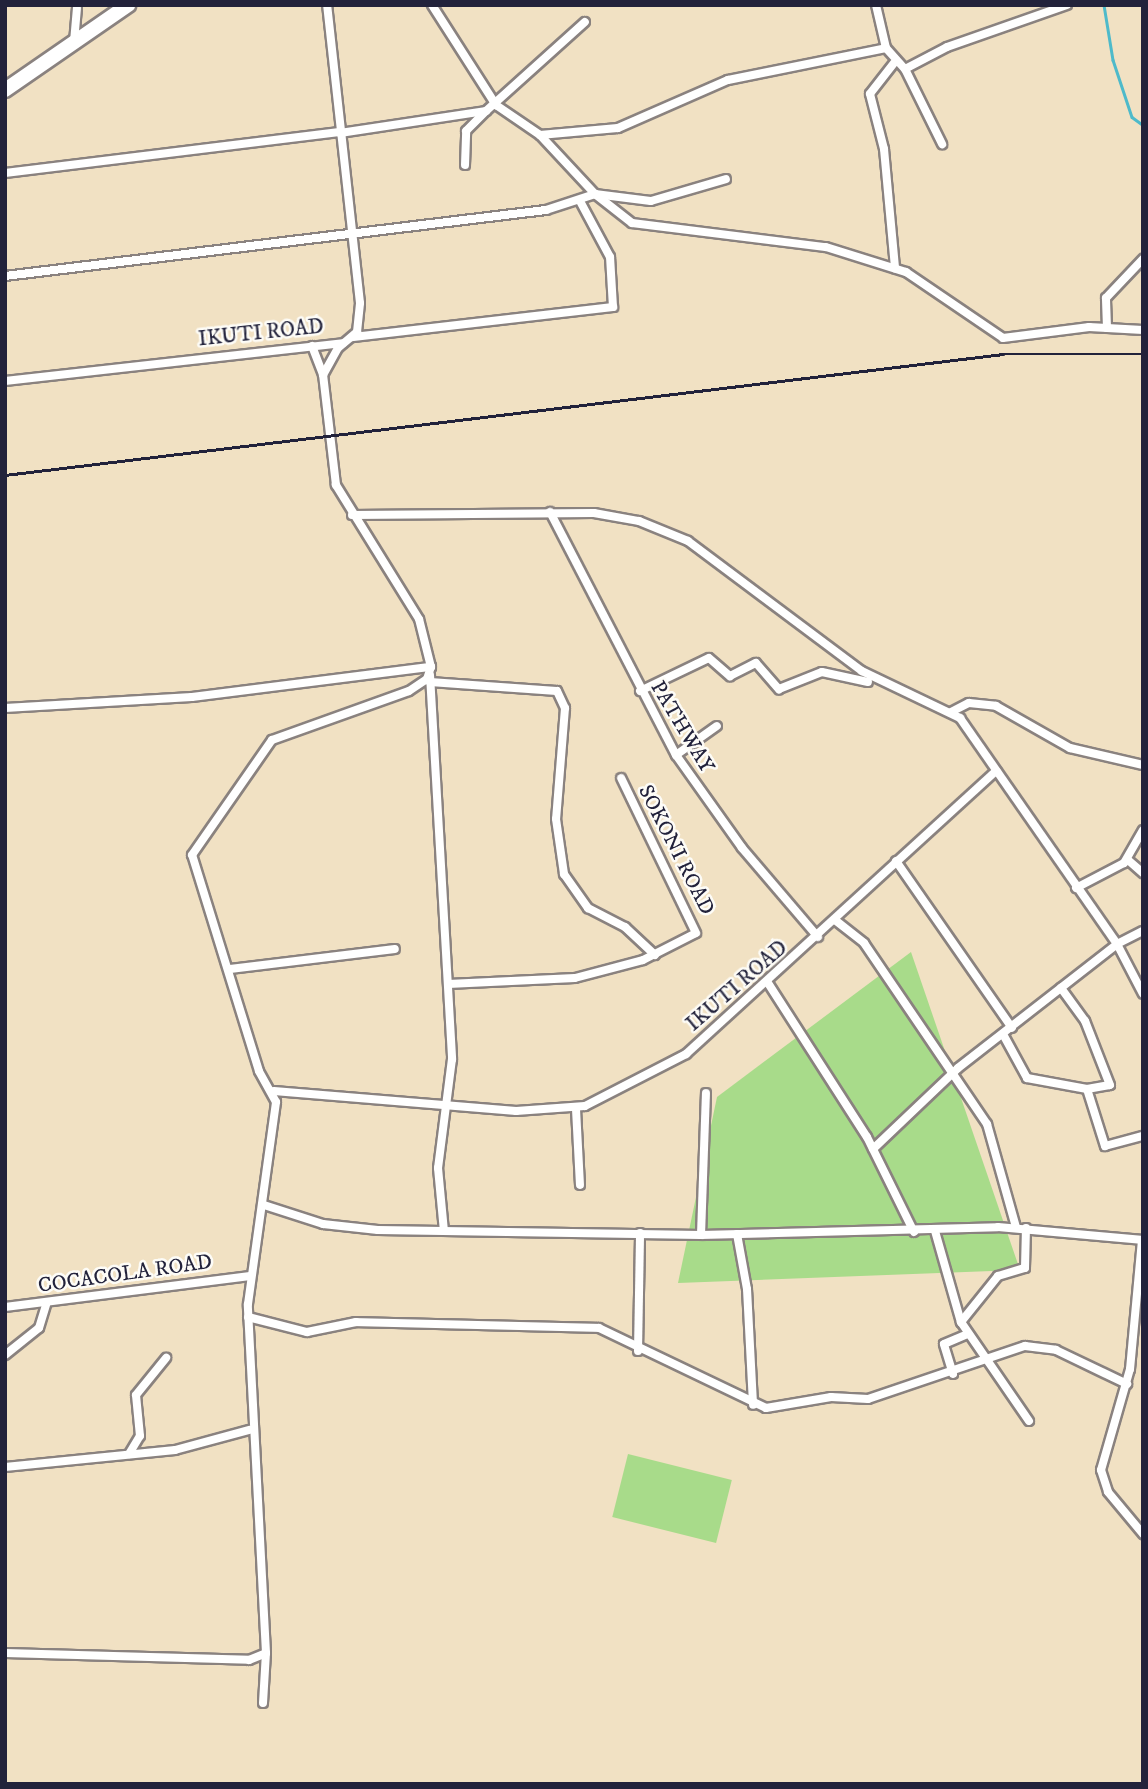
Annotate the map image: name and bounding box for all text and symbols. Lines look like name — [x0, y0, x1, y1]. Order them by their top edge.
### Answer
street label: IKUTI ROAD — [197, 314, 325, 352]
street label: PATHWAY — [645, 676, 719, 778]
street label: SOKONI ROAD — [632, 781, 720, 919]
street label: IKUTI ROAD — [681, 935, 793, 1037]
street label: COCACOLA ROAD — [36, 1249, 214, 1299]

